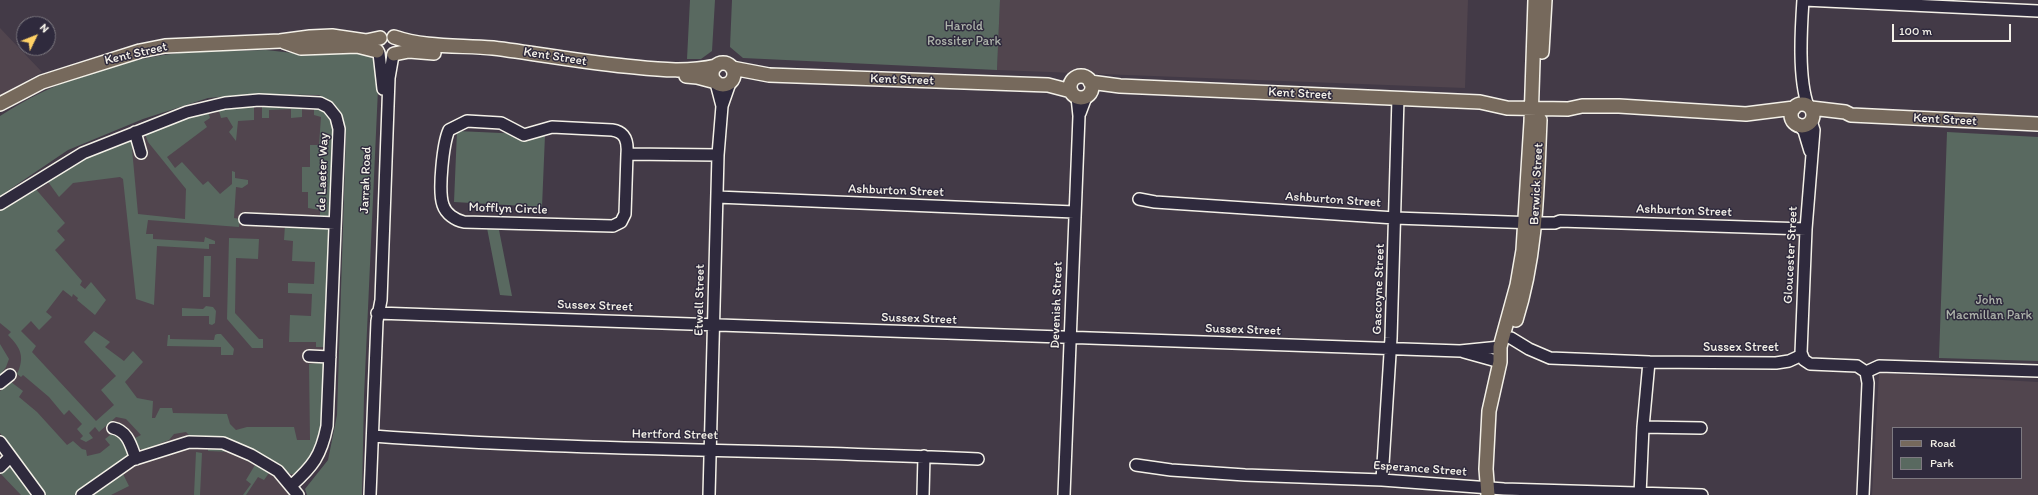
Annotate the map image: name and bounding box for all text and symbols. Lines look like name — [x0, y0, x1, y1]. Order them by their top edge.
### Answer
north arrow — [16, 16, 56, 56]
scale bar — [1894, 16, 2013, 42]
park label: Harold Rossiter Park — [927, 19, 1001, 50]
text: N — [37, 21, 52, 35]
text: 100 m — [1899, 24, 1932, 38]
street label: Kent Street — [103, 39, 169, 69]
street label: Kent Street — [522, 44, 588, 70]
street label: Kent Street — [870, 71, 934, 89]
street label: Kent Street — [1268, 85, 1332, 103]
street label: Kent Street — [1913, 111, 1977, 129]
street label: de Laeter Way — [314, 133, 332, 211]
street label: Berwick Street — [1527, 143, 1547, 225]
street label: Jarrah Road — [357, 146, 375, 214]
street label: Ashburton Street — [848, 182, 944, 200]
street label: Ashburton Street — [1285, 189, 1381, 211]
street label: Mofflyn Circle — [468, 200, 548, 218]
street label: Ashburton Street — [1636, 202, 1732, 220]
street label: Gloucester Street — [1781, 206, 1801, 304]
street label: Gascoyne Street — [1370, 243, 1388, 335]
street label: Devenish Street — [1048, 261, 1066, 349]
street label: Etwell Street — [692, 264, 708, 336]
park label: John Macmillan Park — [1946, 293, 2032, 324]
street label: Sussex Street — [557, 297, 633, 315]
street label: Sussex Street — [881, 310, 957, 328]
street label: Sussex Street — [1205, 321, 1281, 339]
street label: Sussex Street — [1703, 340, 1779, 356]
street label: Hertford Street — [632, 426, 718, 444]
legend — [1892, 427, 2022, 479]
text: Road — [1930, 436, 1956, 450]
text: Park — [1930, 456, 1954, 470]
street label: Esperance Street — [1373, 458, 1467, 480]

